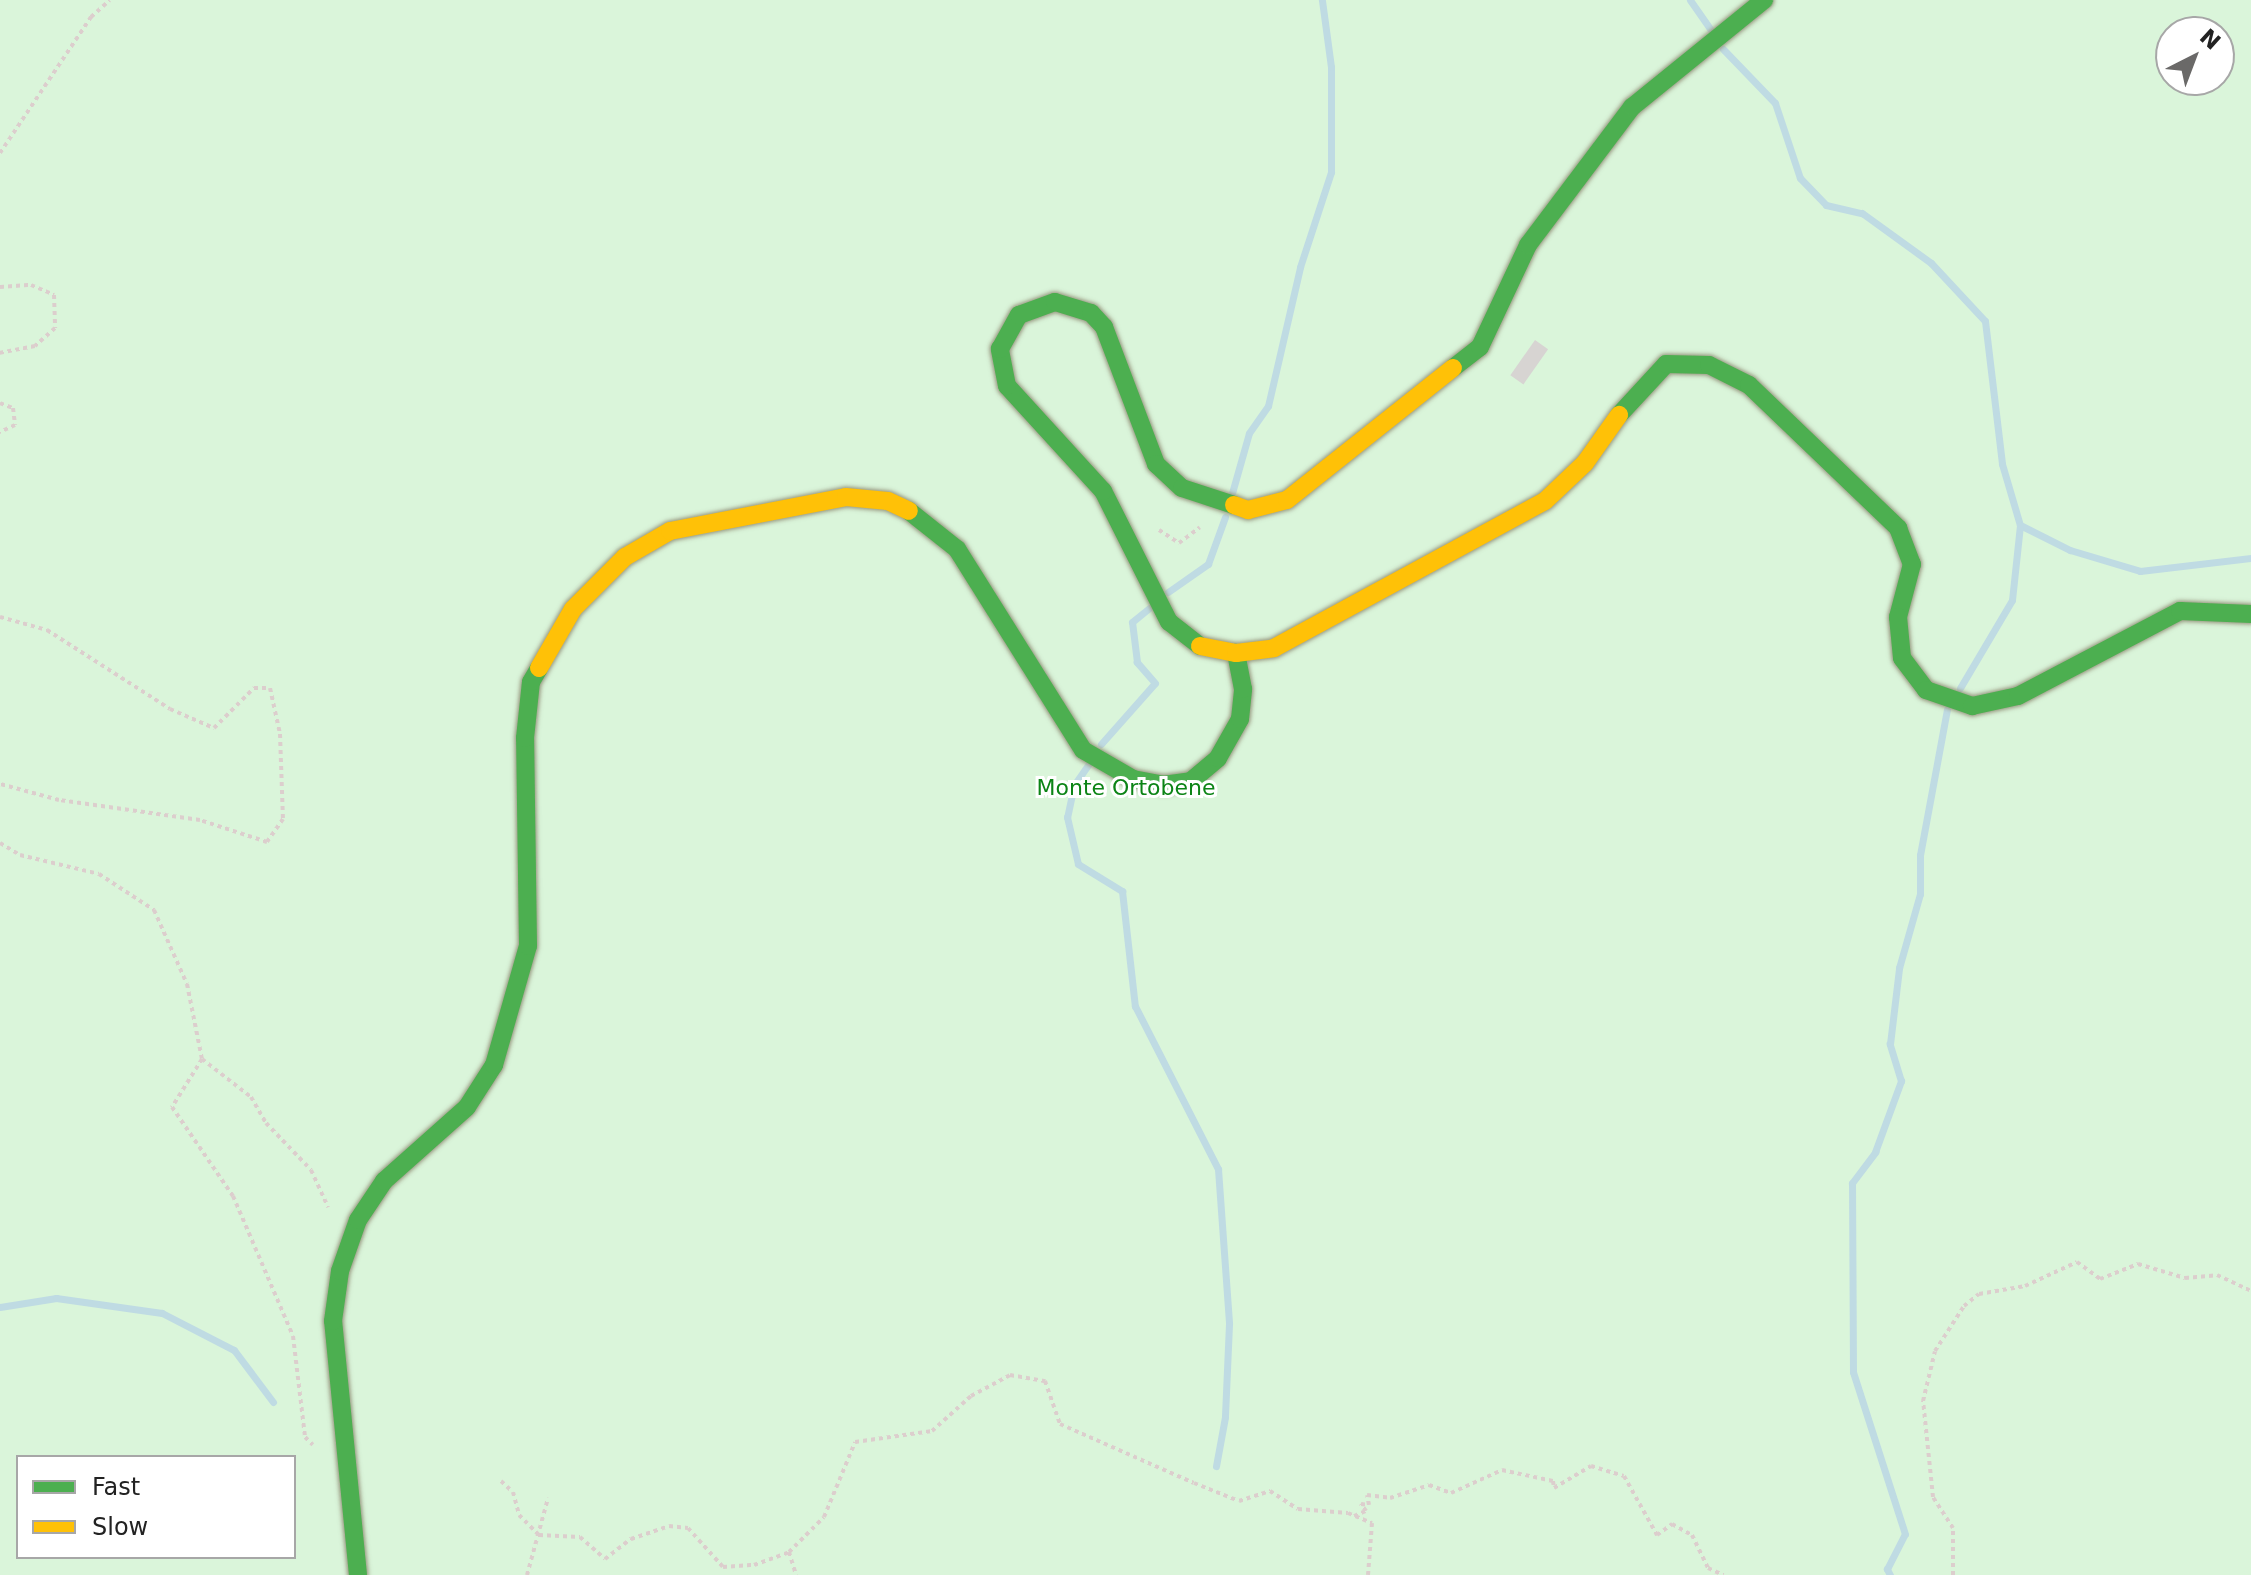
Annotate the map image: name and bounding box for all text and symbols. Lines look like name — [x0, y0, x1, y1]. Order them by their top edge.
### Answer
north arrow — [2155, 16, 2235, 96]
text: N — [2195, 24, 2225, 55]
park label: Monte Ortobene — [1037, 775, 1215, 801]
legend — [16, 1455, 296, 1559]
text: Fast — [92, 1473, 140, 1501]
text: Slow — [92, 1513, 148, 1541]

